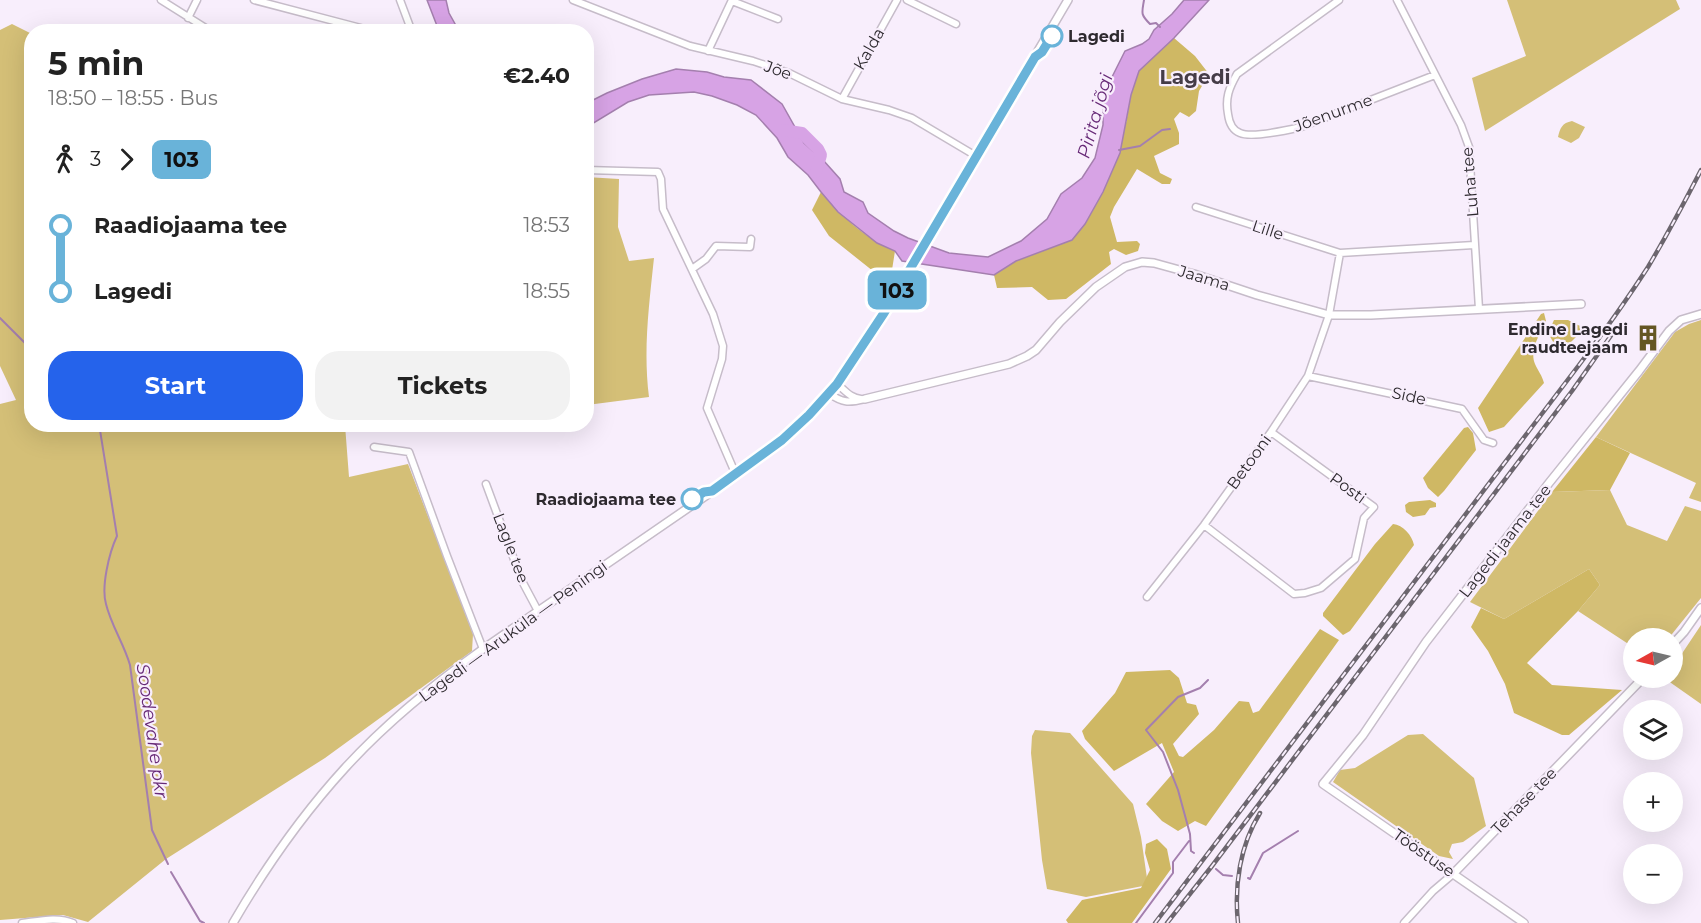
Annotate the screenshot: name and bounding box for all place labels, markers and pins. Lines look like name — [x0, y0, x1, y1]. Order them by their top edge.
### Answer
marker: Lagedi — [1041, 25, 1063, 47]
place label: Lagedi — [1068, 27, 1125, 46]
place label: Endine Lagedi raudteejaam — [1508, 320, 1628, 357]
building icon: Endine Lagedi raudteejaam — [1633, 323, 1663, 353]
marker: Raadiojaama tee — [681, 488, 703, 510]
place label: Raadiojaama tee — [536, 490, 676, 509]

